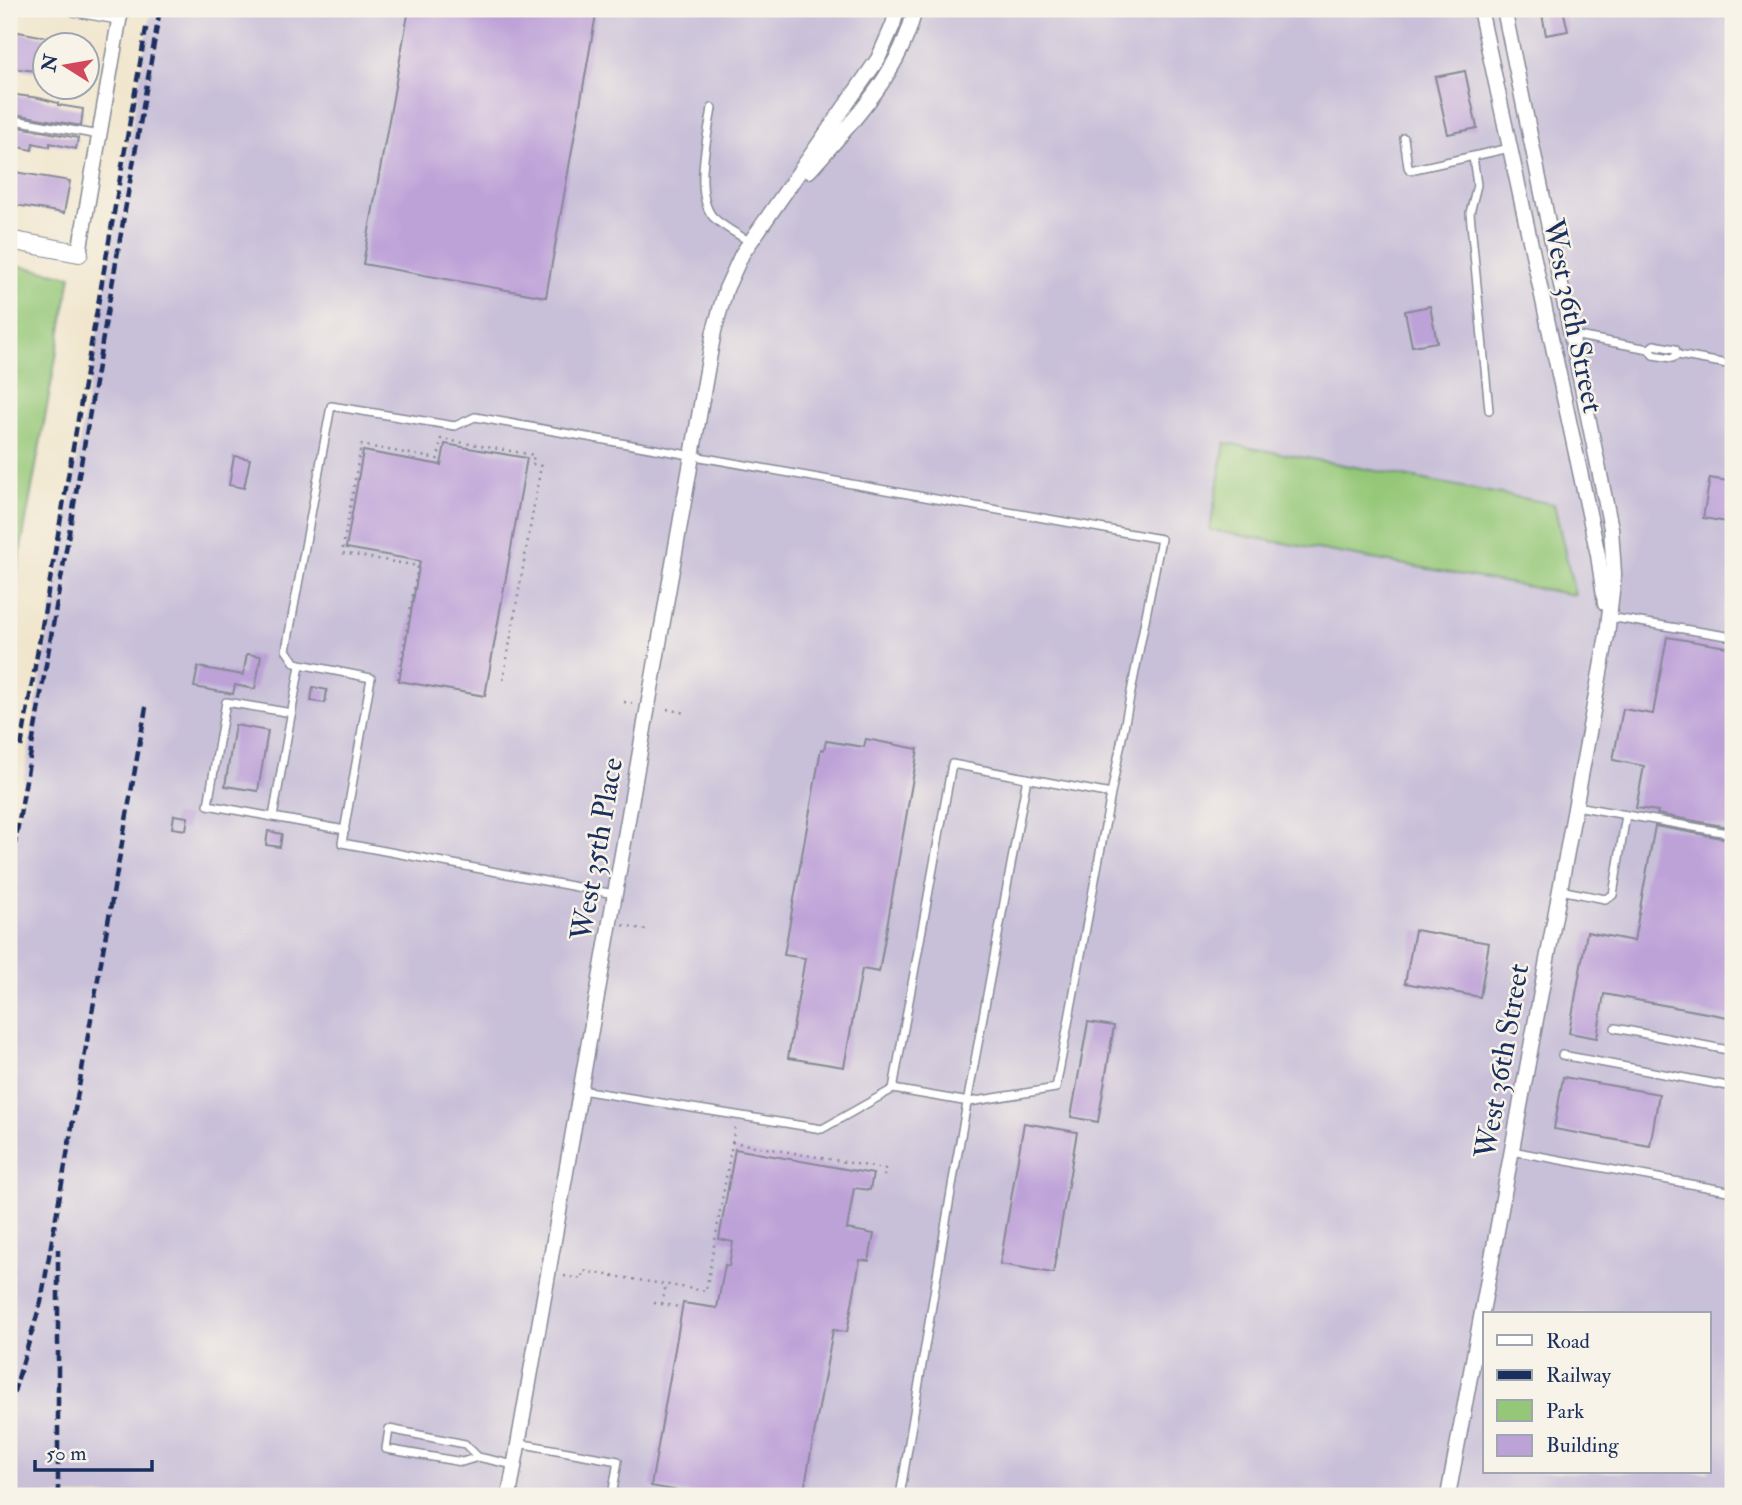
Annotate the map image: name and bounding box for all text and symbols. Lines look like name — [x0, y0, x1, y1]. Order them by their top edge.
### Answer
north arrow — [32, 32, 102, 102]
text: N — [37, 51, 64, 75]
street label: West 36th Street — [1534, 215, 1612, 417]
street label: West 35th Place — [563, 755, 631, 944]
street label: West 36th Street — [1466, 960, 1537, 1162]
legend — [1483, 1312, 1710, 1474]
text: Road — [1546, 1328, 1591, 1355]
text: Railway — [1546, 1362, 1612, 1389]
text: Park — [1546, 1398, 1584, 1425]
scale bar — [35, 1428, 152, 1472]
text: Building — [1546, 1432, 1619, 1459]
text: 50 m — [46, 1440, 87, 1467]

